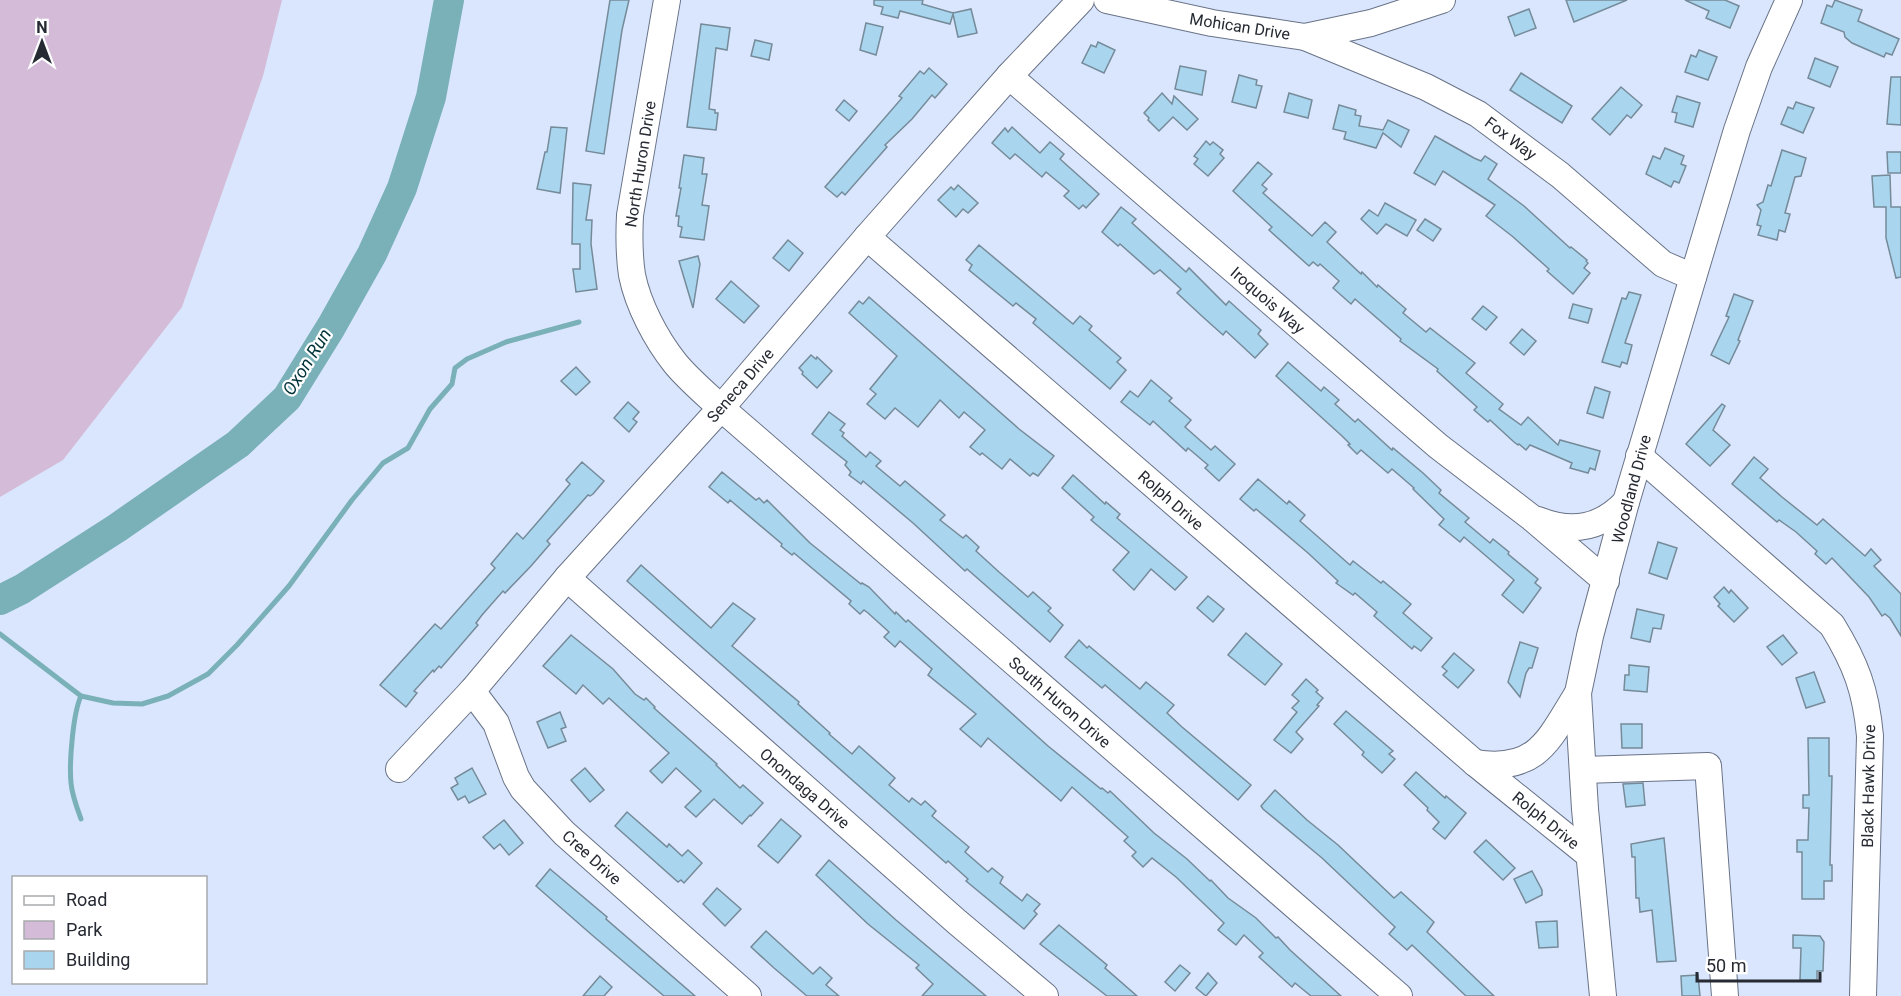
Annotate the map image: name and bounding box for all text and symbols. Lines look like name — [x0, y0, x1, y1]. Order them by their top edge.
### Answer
street label: Mohican Drive — [1188, 9, 1292, 44]
north arrow — [12, 12, 72, 72]
text: N — [36, 18, 48, 37]
street label: North Huron Drive — [621, 100, 660, 229]
street label: Fox Way — [1481, 113, 1541, 164]
street label: Iroquois Way — [1227, 263, 1309, 338]
water label: Oxon Run — [278, 325, 335, 399]
street label: Seneca Drive — [703, 344, 778, 426]
street label: Woodland Drive — [1608, 433, 1655, 545]
street label: Rolph Drive — [1134, 467, 1207, 534]
street label: South Huron Drive — [1005, 653, 1115, 752]
street label: Black Hawk Drive — [1858, 724, 1879, 848]
street label: Onondaga Drive — [756, 744, 854, 833]
street label: Rolph Drive — [1508, 788, 1583, 853]
street label: Cree Drive — [558, 826, 625, 889]
legend — [12, 876, 207, 984]
text: Road — [66, 889, 107, 910]
text: Park — [66, 919, 103, 940]
scale bar — [1697, 945, 1820, 983]
text: Building — [66, 949, 130, 970]
text: 50 m — [1706, 955, 1746, 976]

